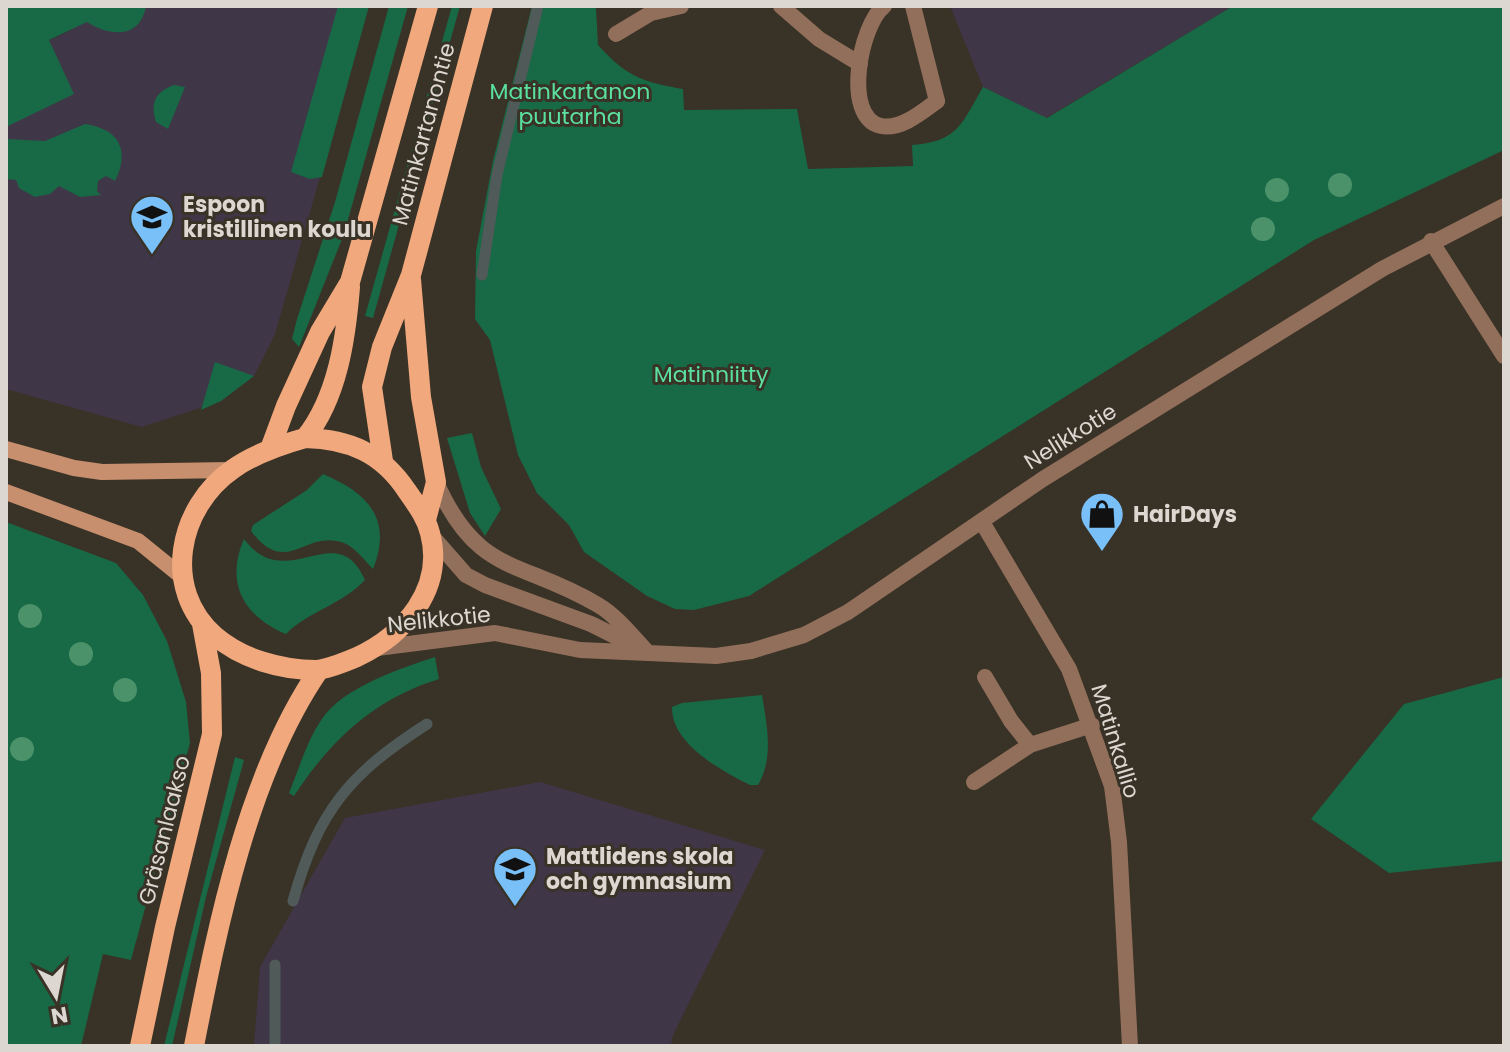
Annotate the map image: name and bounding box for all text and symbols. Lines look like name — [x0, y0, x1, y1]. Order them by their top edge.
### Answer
street label: Matinkartanontie — [384, 39, 463, 229]
park label: Matinkartanon puutarha — [490, 76, 650, 132]
place label: Espoon kristillinen koulu — [183, 189, 371, 245]
school or university icon: Espoon kristillinen koulu — [128, 193, 176, 256]
park label: Matinniitty — [654, 359, 769, 390]
street label: Nelikkotie — [1018, 396, 1122, 477]
shop icon: HairDays — [1078, 490, 1126, 553]
place label: HairDays — [1133, 499, 1237, 530]
street label: Nelikkotie — [386, 599, 492, 640]
street label: Matinkallio — [1083, 680, 1148, 802]
street label: Gräsanlaakso — [131, 752, 198, 908]
place label: Mattlidens skola och gymnasium — [546, 841, 734, 897]
school or university icon: Mattlidens skola och gymnasium — [491, 845, 539, 908]
north arrow — [16, 956, 96, 1036]
text: N — [49, 999, 70, 1032]

